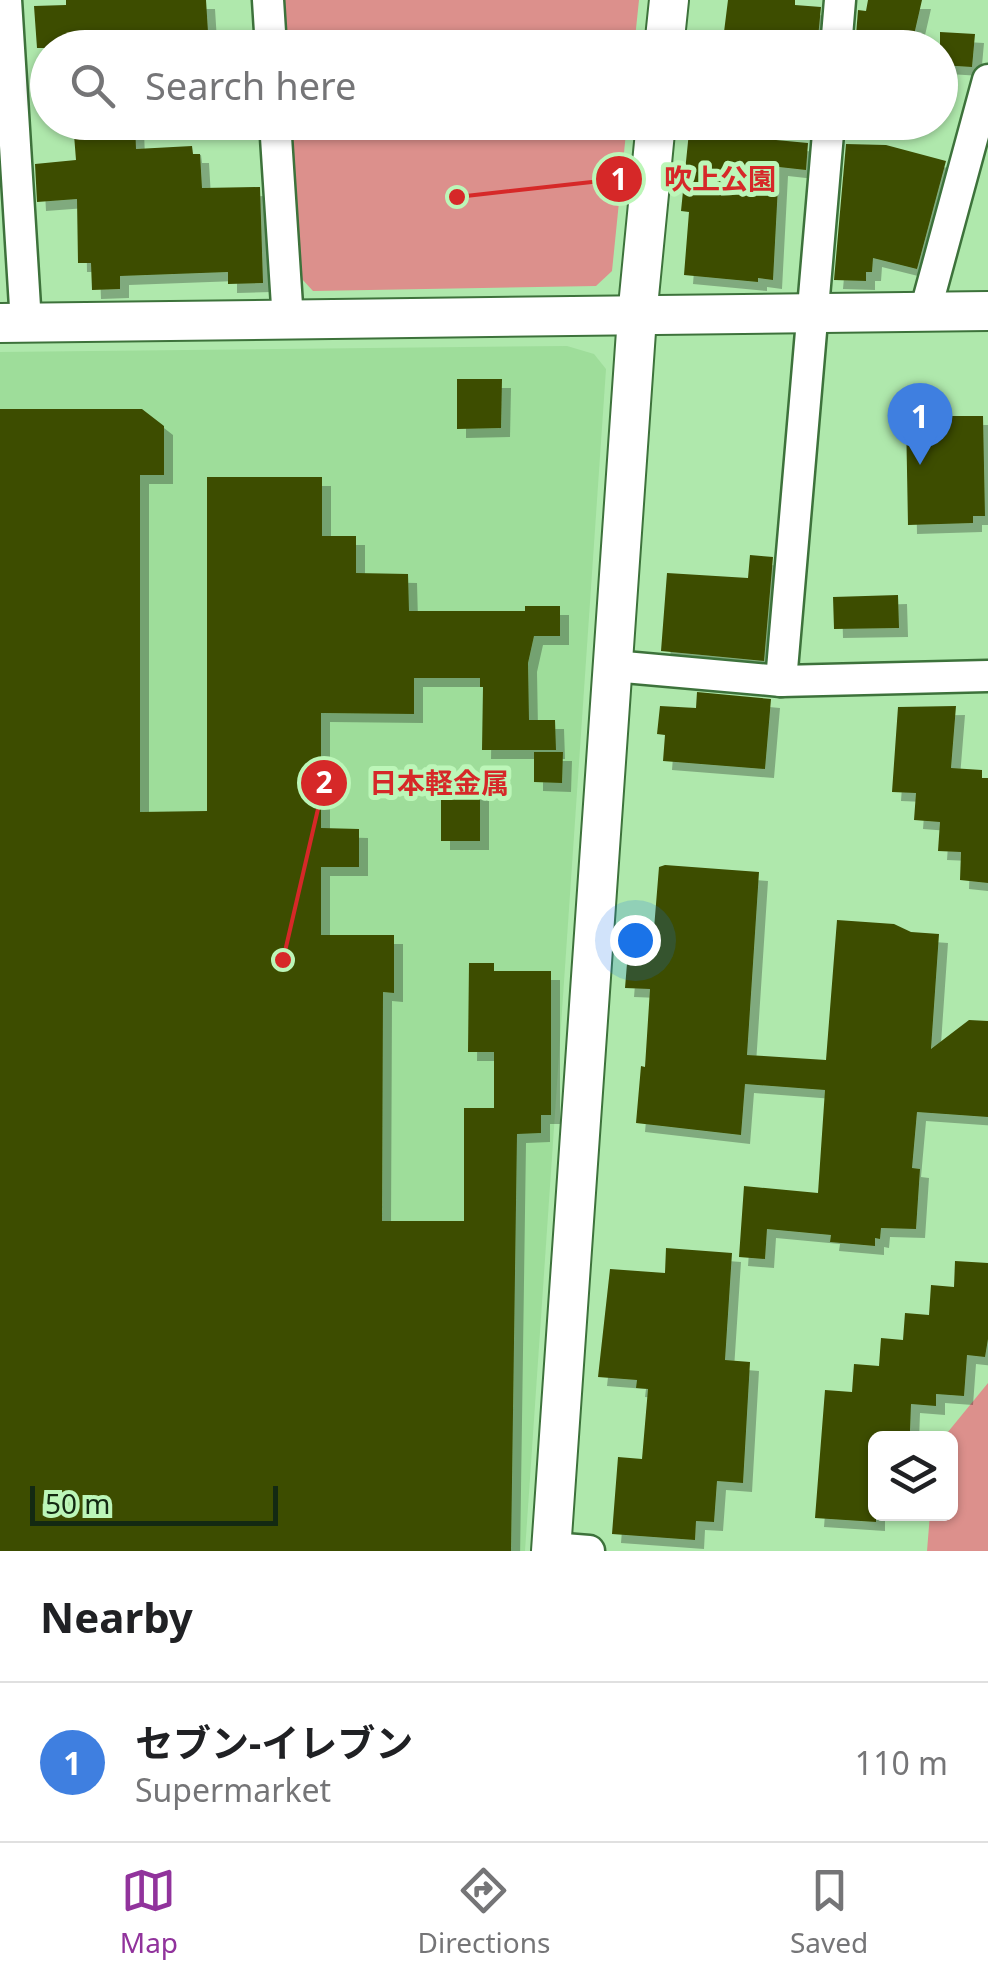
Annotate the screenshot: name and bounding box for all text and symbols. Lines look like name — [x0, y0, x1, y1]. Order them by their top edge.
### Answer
search box — [30, 30, 958, 140]
icon: search — [65, 58, 120, 113]
text: Search here — [145, 59, 356, 111]
callout: 吹上公園 — [594, 150, 796, 208]
text: 1 — [610, 158, 628, 199]
text: 吹上公園 — [664, 159, 776, 197]
pin: 1 — [888, 382, 952, 465]
callout: 日本軽金属 — [299, 754, 529, 812]
text: 2 — [315, 761, 333, 802]
text: 日本軽金属 — [369, 763, 509, 801]
your location — [610, 915, 661, 966]
map controls — [868, 1431, 958, 1521]
button: layers — [868, 1431, 958, 1521]
scale bar — [30, 1481, 278, 1526]
text: 50 m — [45, 1484, 111, 1522]
text: Nearby — [40, 1588, 193, 1645]
text: セブン-イレブン — [135, 1716, 413, 1768]
text: 1 — [63, 1741, 82, 1784]
text: 110 m — [855, 1741, 948, 1784]
text: Supermarket — [135, 1768, 331, 1811]
tab: Map — [120, 1863, 178, 1961]
tab: Directions — [418, 1863, 550, 1961]
tab: Saved — [790, 1863, 868, 1961]

